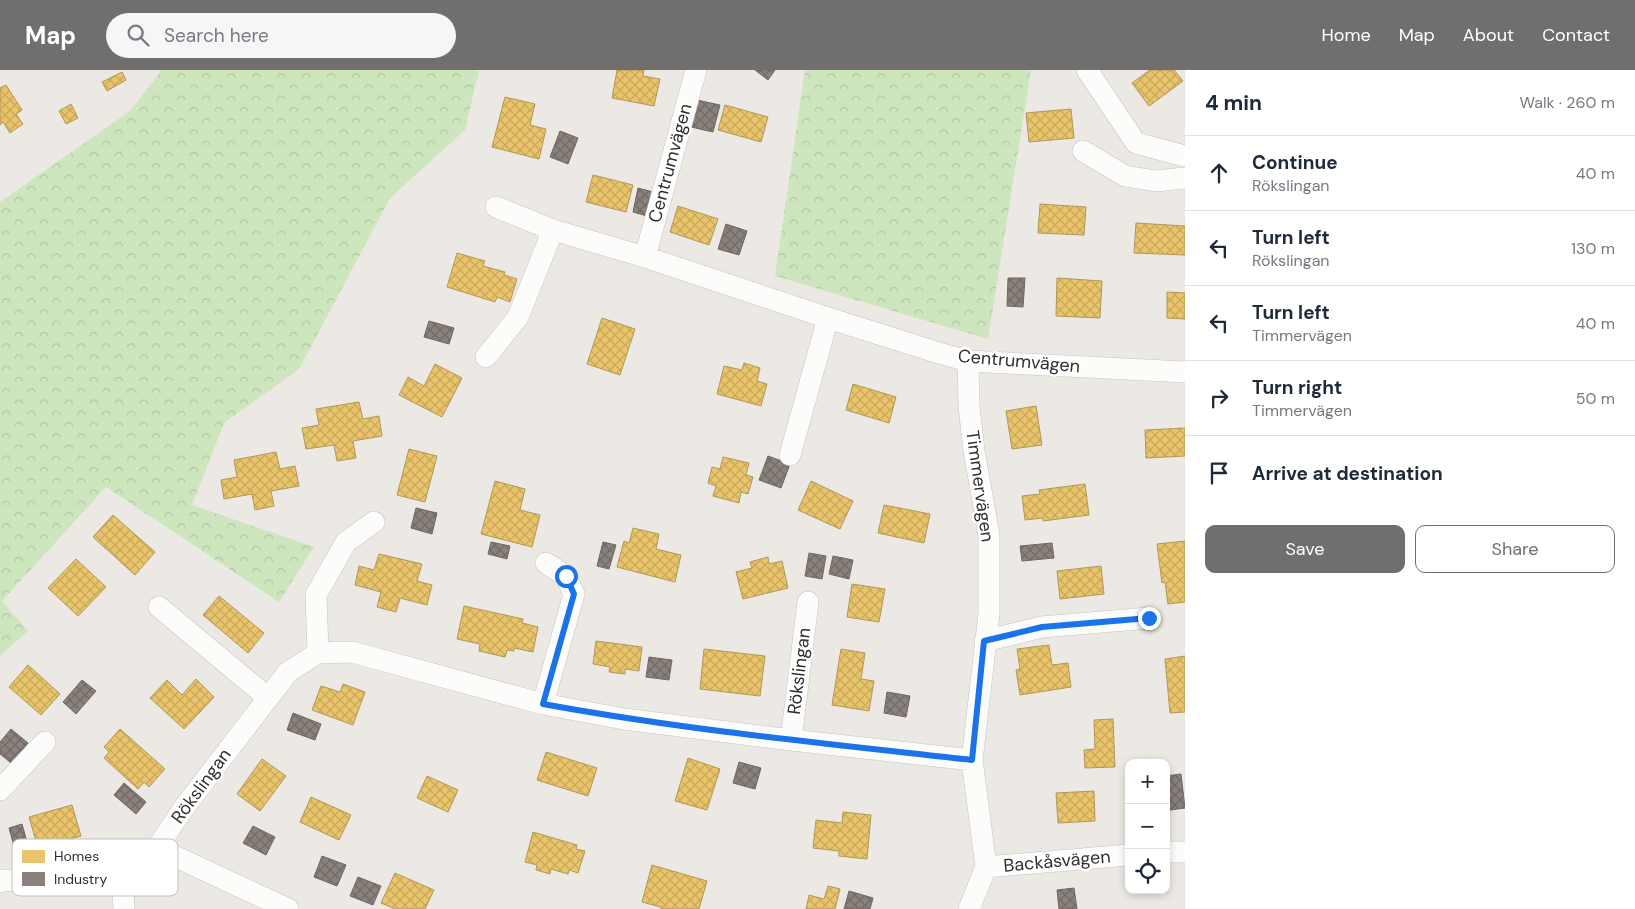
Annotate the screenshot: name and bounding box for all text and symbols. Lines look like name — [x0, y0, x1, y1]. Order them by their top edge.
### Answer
search box — [106, 13, 456, 58]
text: Map — [25, 20, 76, 51]
icon: search — [124, 21, 152, 49]
text: Search here — [164, 23, 269, 48]
text: Home — [1321, 23, 1371, 47]
text: Map — [1399, 23, 1435, 47]
text: About — [1463, 23, 1514, 47]
text: Contact — [1542, 23, 1610, 47]
text: 4 min — [1205, 89, 1262, 117]
text: Walk · 260 m — [1520, 92, 1615, 113]
street label: Centrumvägen — [643, 101, 697, 225]
text: Continue — [1252, 150, 1338, 175]
icon: ahead — [1205, 159, 1233, 187]
text: 40 m — [1576, 163, 1615, 184]
text: Rökslingan — [1252, 175, 1330, 196]
text: Turn left — [1252, 225, 1330, 250]
icon: left — [1205, 234, 1233, 262]
text: 130 m — [1571, 238, 1615, 259]
text: Rökslingan — [1252, 250, 1330, 271]
text: Turn left — [1252, 300, 1330, 325]
icon: left — [1205, 309, 1233, 337]
text: 40 m — [1576, 313, 1615, 334]
text: Timmervägen — [1252, 325, 1352, 346]
street label: Centrumvägen — [957, 344, 1081, 378]
text: Turn right — [1252, 375, 1342, 400]
icon: right — [1205, 384, 1233, 412]
text: 50 m — [1576, 388, 1615, 409]
text: Timmervägen — [1252, 400, 1352, 421]
street label: Timmervägen — [960, 429, 1000, 543]
icon: arrive — [1205, 459, 1233, 487]
text: Arrive at destination — [1252, 461, 1443, 486]
button: Save — [1205, 525, 1405, 573]
button: Share — [1415, 525, 1615, 573]
route start — [555, 565, 578, 588]
route end — [1138, 607, 1161, 630]
street label: Rökslingan — [782, 626, 816, 716]
street label: Rökslingan — [166, 744, 236, 828]
map controls — [1125, 759, 1170, 894]
button: + — [1125, 759, 1170, 804]
button: − — [1125, 804, 1170, 849]
legend — [12, 839, 178, 896]
street label: Backåsvägen — [1002, 844, 1112, 878]
text: Homes — [54, 847, 99, 865]
button: locate — [1125, 849, 1170, 894]
text: Industry — [54, 870, 107, 888]

